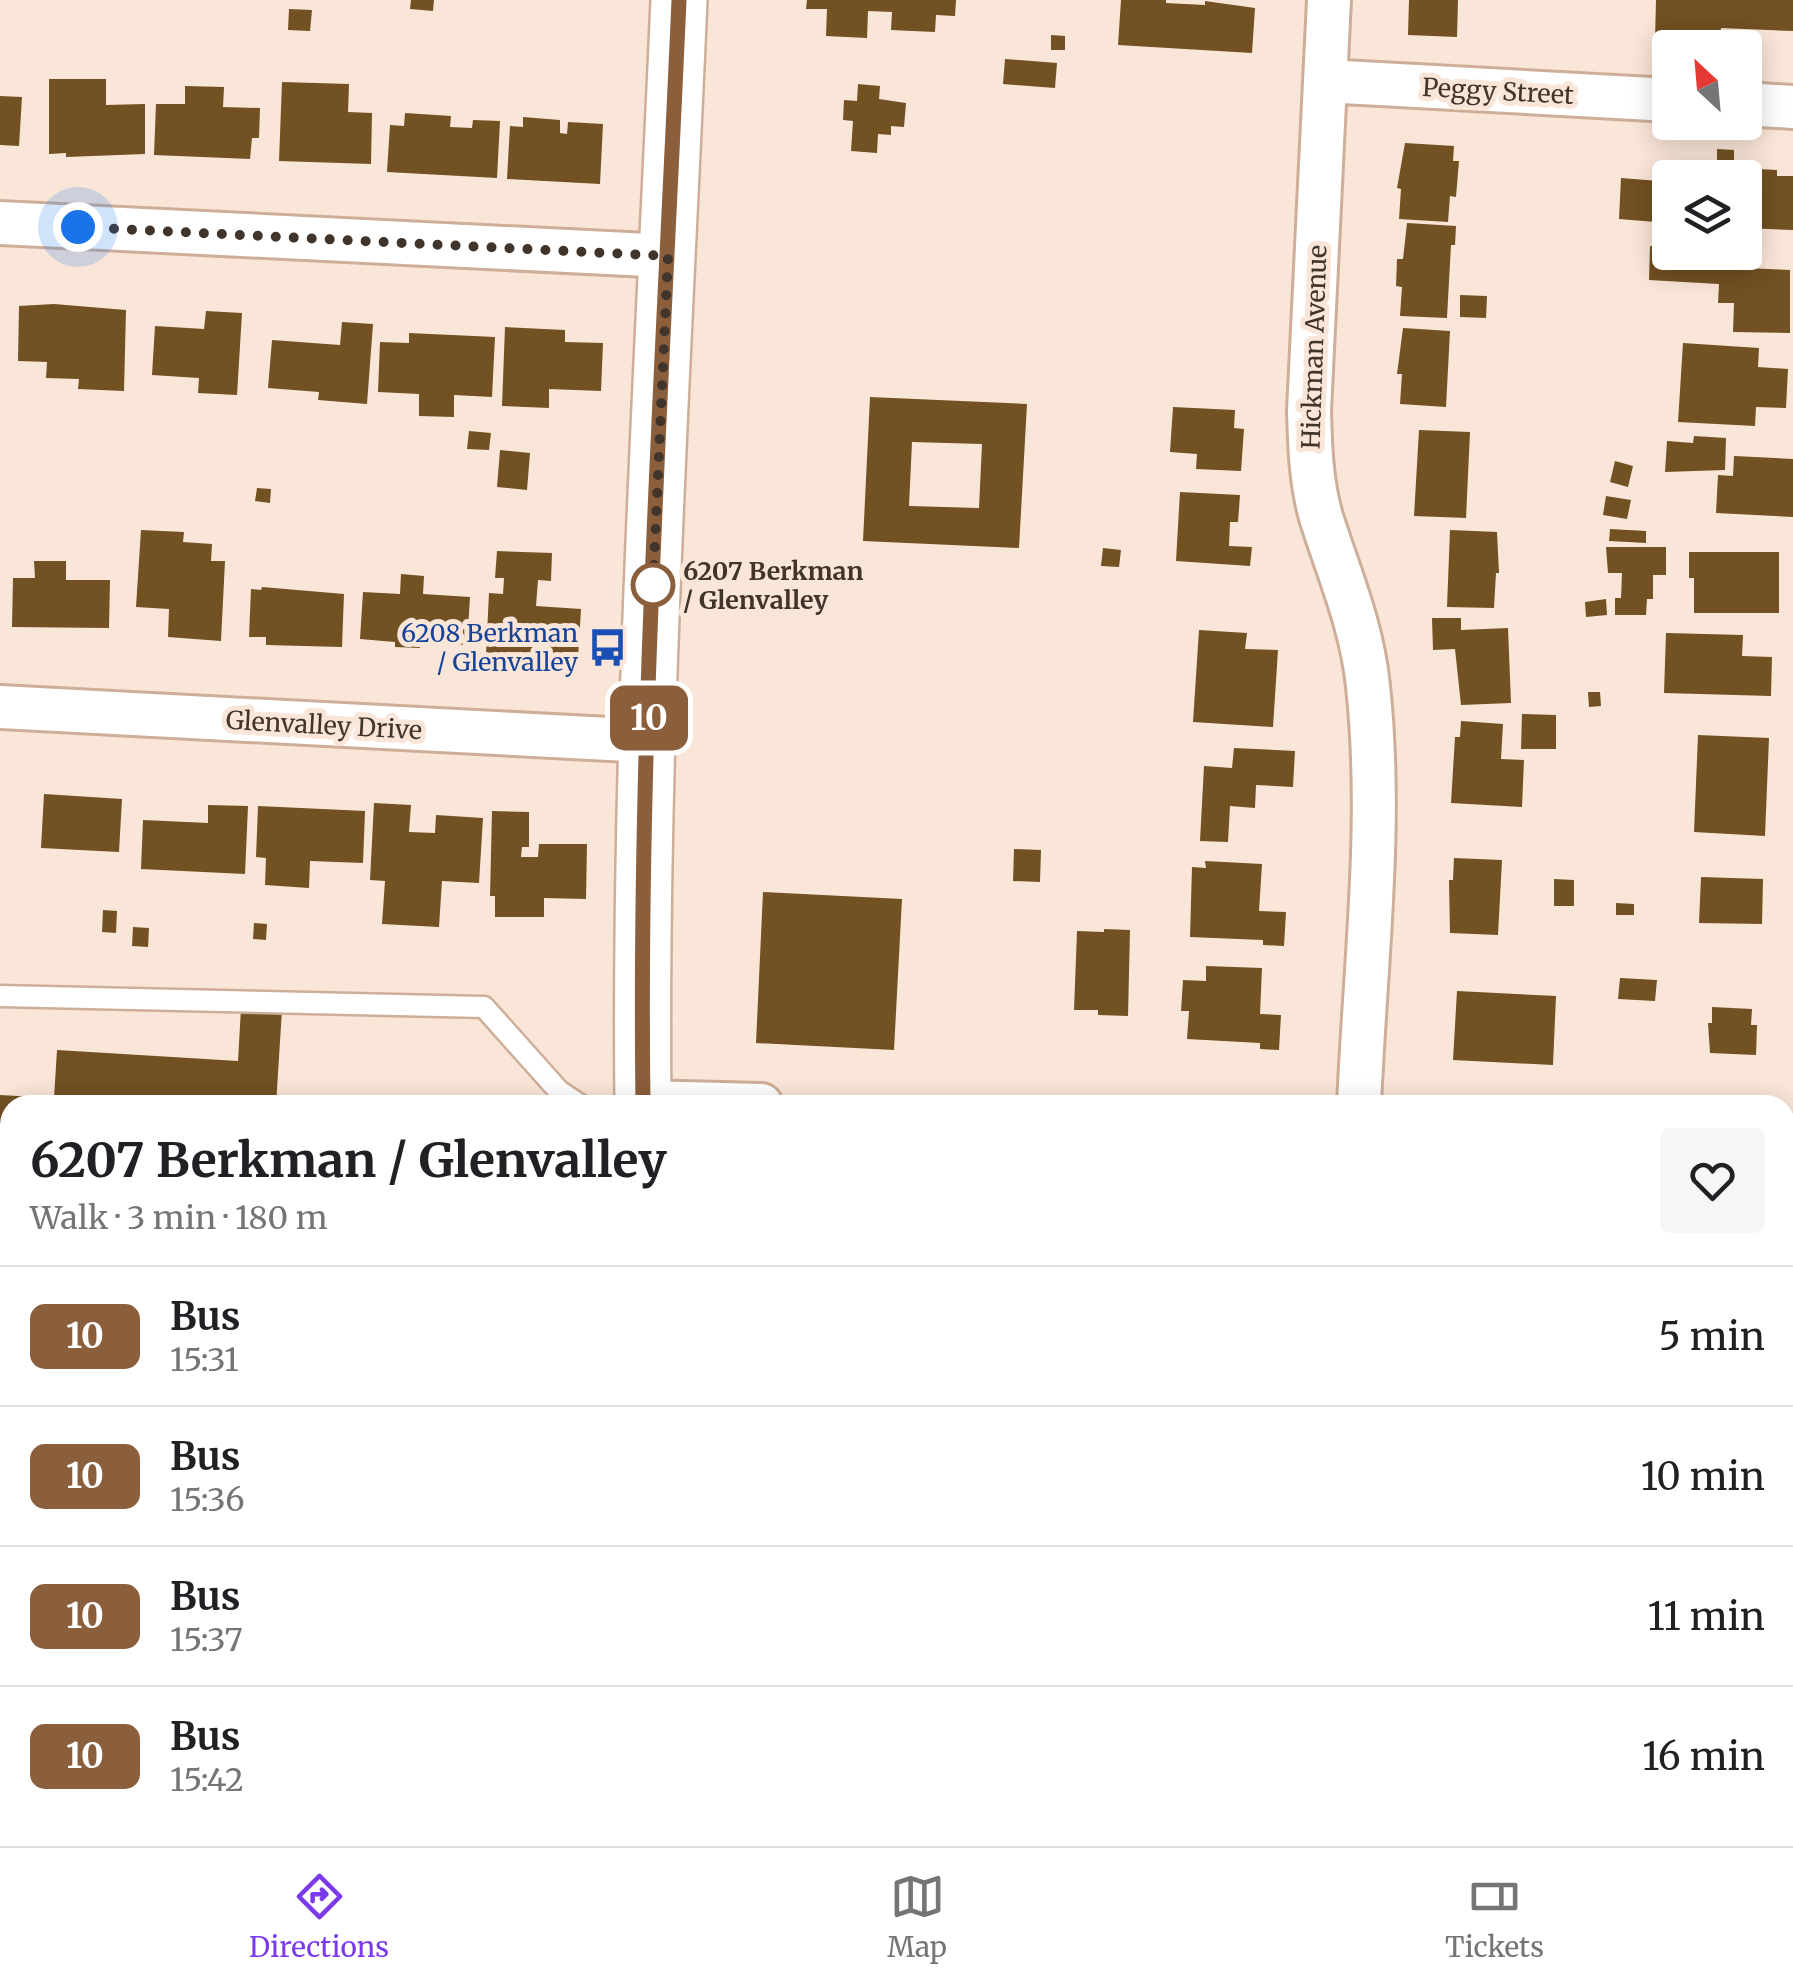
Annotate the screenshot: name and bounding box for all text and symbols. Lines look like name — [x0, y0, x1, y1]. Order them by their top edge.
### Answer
north arrow — [1652, 30, 1762, 140]
map controls — [1652, 30, 1762, 270]
street label: Peggy Street — [1421, 71, 1575, 111]
button: layers — [1652, 160, 1762, 270]
your location — [53, 202, 103, 252]
street label: Hickman Avenue — [1294, 244, 1334, 450]
place label: 6207 Berkman / Glenvalley — [683, 555, 863, 616]
marker: 6207 Berkman / Glenvalley — [632, 564, 674, 606]
place label: 6208 Berkman / Glenvalley — [401, 617, 578, 678]
bus stop icon: 6208 Berkman / Glenvalley — [587, 626, 629, 668]
line badge: 10 — [604, 686, 694, 750]
text: 10 — [630, 696, 668, 740]
street label: Glenvalley Drive — [225, 704, 423, 746]
button: heart — [1660, 1128, 1765, 1233]
text: 6207 Berkman / Glenvalley — [30, 1130, 667, 1190]
text: Walk · 3 min · 180 m — [30, 1198, 327, 1238]
text: Bus — [170, 1293, 240, 1340]
text: 5 min — [1659, 1313, 1765, 1360]
text: 10 — [66, 1314, 104, 1358]
text: 15:31 — [170, 1340, 239, 1380]
text: Bus — [170, 1433, 240, 1480]
text: 10 min — [1641, 1453, 1765, 1500]
text: 10 — [66, 1454, 104, 1498]
text: 15:36 — [170, 1480, 245, 1520]
text: Bus — [170, 1573, 240, 1620]
text: 11 min — [1648, 1593, 1765, 1640]
text: 10 — [66, 1594, 104, 1638]
text: 15:37 — [170, 1620, 243, 1660]
text: Bus — [170, 1713, 240, 1760]
text: 16 min — [1642, 1733, 1765, 1780]
text: 10 — [66, 1734, 104, 1778]
text: 15:42 — [170, 1760, 244, 1800]
tab: Directions — [249, 1869, 389, 1965]
tab: Map — [887, 1869, 947, 1965]
tab: Tickets — [1445, 1869, 1544, 1965]

